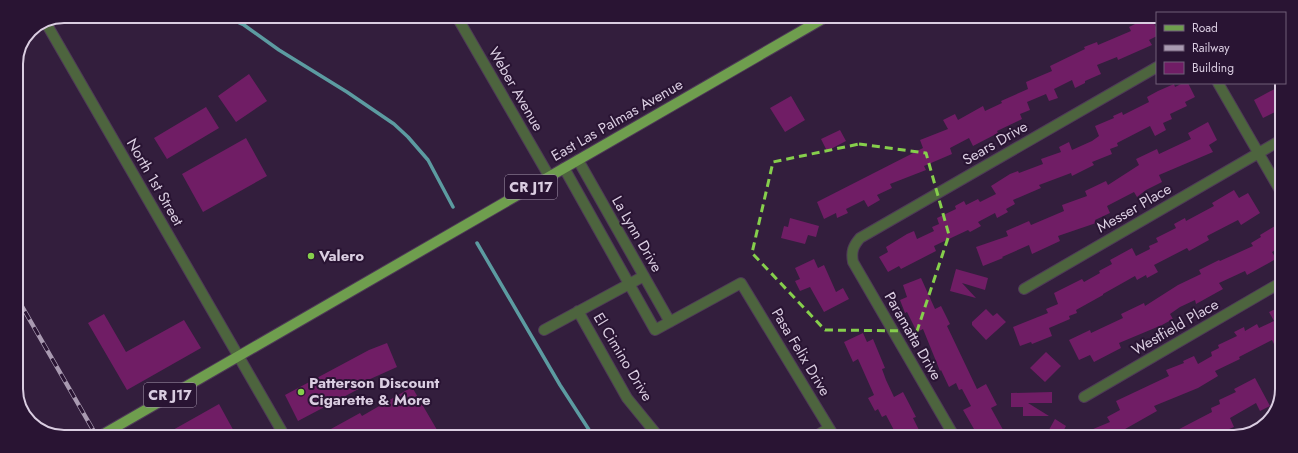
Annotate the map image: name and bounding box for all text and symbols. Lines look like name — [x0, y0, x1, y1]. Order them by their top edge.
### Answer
legend — [1156, 12, 1286, 84]
text: Road — [1192, 19, 1218, 37]
text: Railway — [1192, 39, 1230, 57]
street label: Weber Avenue — [483, 43, 549, 135]
text: Building — [1192, 59, 1234, 77]
street label: East Las Palmas Avenue — [547, 73, 687, 167]
street label: Sears Drive — [958, 115, 1032, 171]
street label: North 1st Street — [121, 134, 189, 230]
road number: CR J17 — [505, 175, 557, 199]
street label: Messer Place — [1093, 178, 1176, 238]
street label: La Lynn Drive — [606, 192, 668, 276]
place label: Valero — [318, 245, 364, 267]
marker: Valero — [306, 251, 316, 261]
street label: Paramatta Drive — [879, 288, 947, 384]
street label: Westfield Place — [1127, 293, 1223, 361]
street label: Pasa Felix Drive — [766, 304, 836, 400]
street label: El Cimino Drive — [588, 309, 658, 406]
place label: Patterson Discount Cigarette & More — [309, 372, 440, 411]
road number: CR J17 — [144, 383, 196, 407]
marker: Patterson Discount Cigarette & More — [296, 387, 306, 397]

